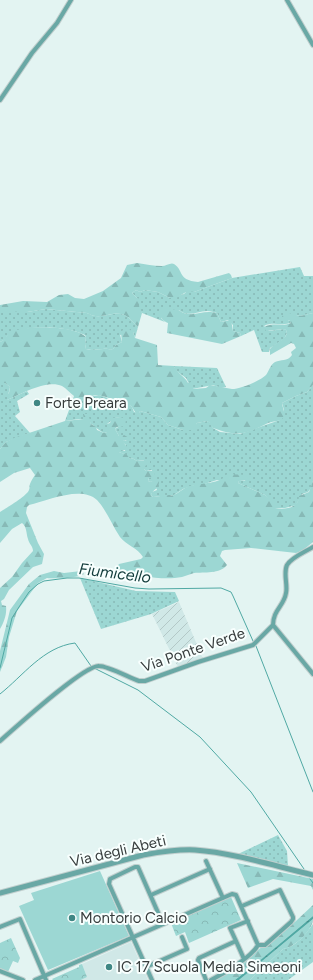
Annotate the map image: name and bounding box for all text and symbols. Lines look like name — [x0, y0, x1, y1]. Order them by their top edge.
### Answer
place label: Forte Preara — [45, 394, 127, 412]
marker: Forte Preara — [32, 398, 42, 408]
water label: Fiumicello — [78, 559, 152, 587]
street label: Via Ponte Verde — [139, 624, 247, 676]
street label: Via degli Abeti — [68, 831, 168, 871]
place label: Montorio Calcio — [80, 909, 187, 927]
marker: Montorio Calcio — [67, 913, 77, 923]
place label: IC 17 Scuola Media Simeoni — [117, 958, 301, 976]
marker: IC 17 Scuola Media Simeoni — [104, 962, 114, 972]

